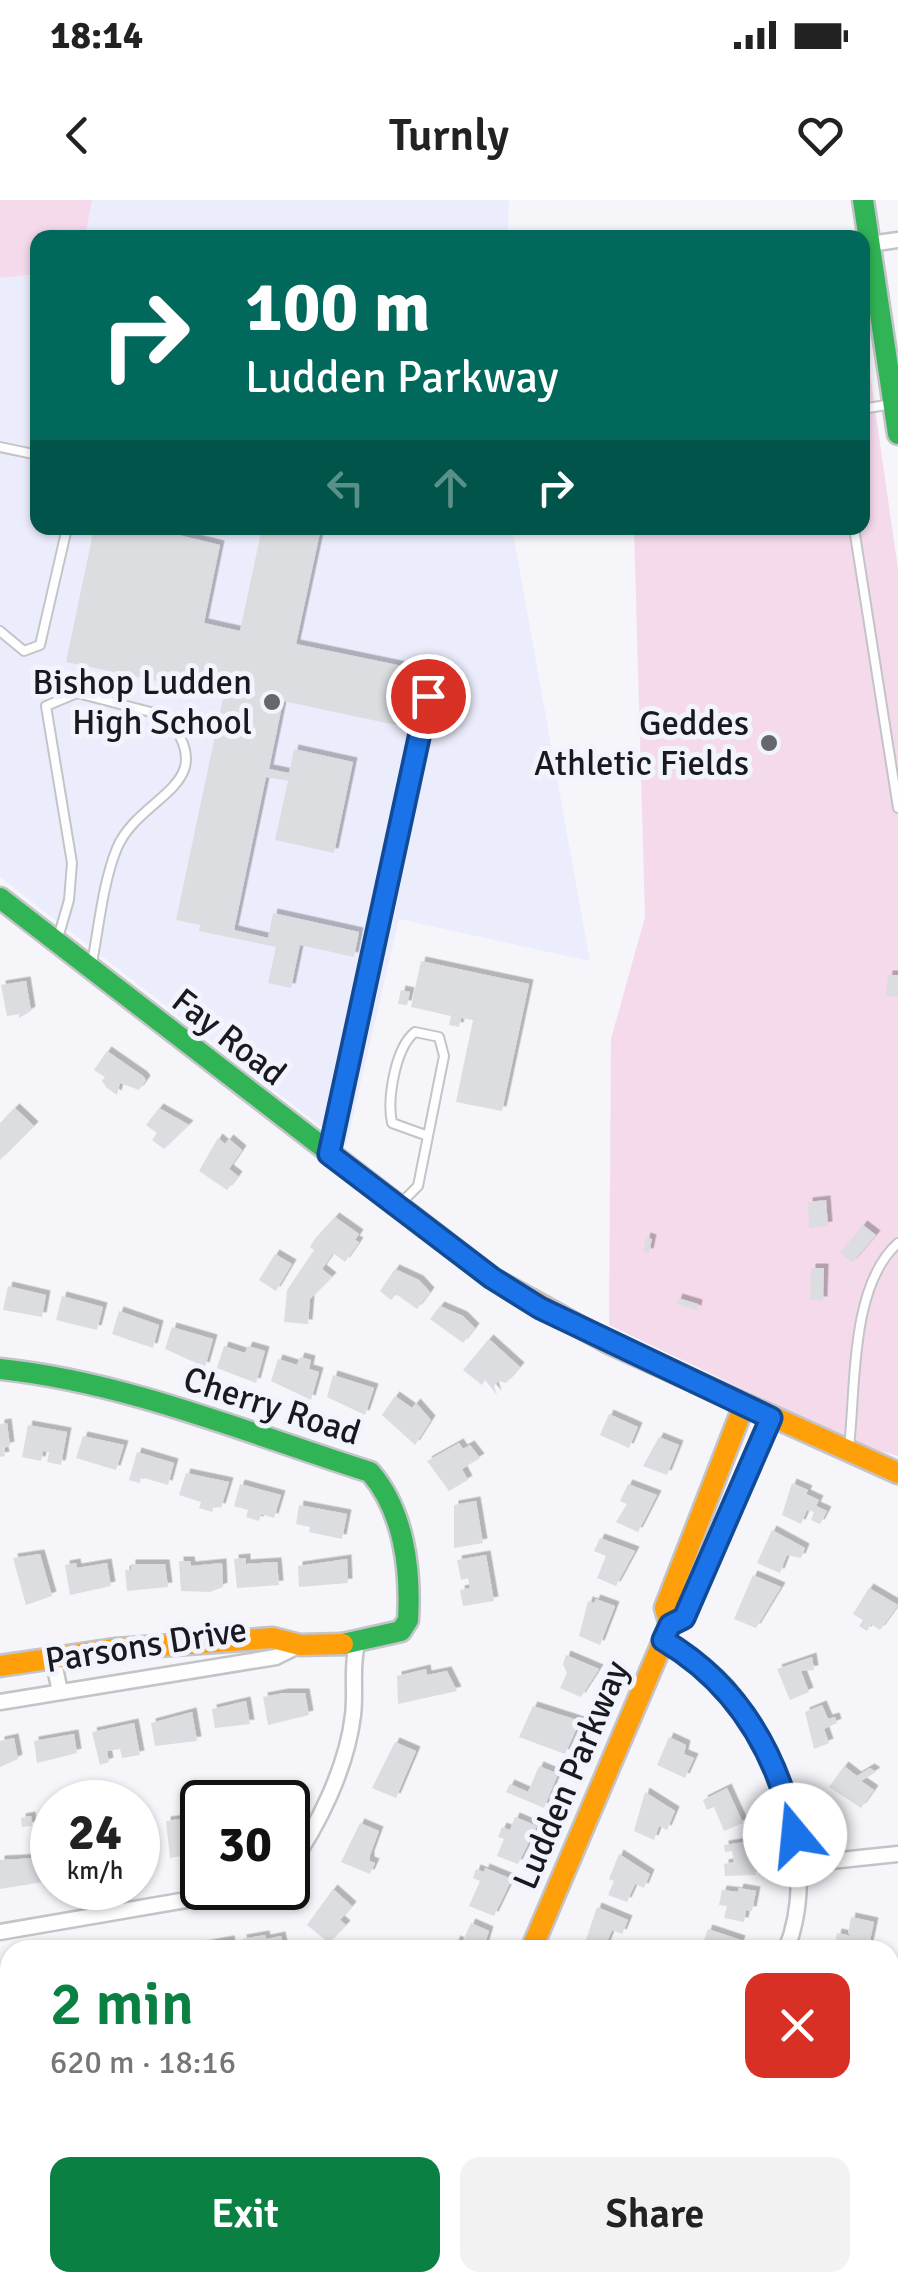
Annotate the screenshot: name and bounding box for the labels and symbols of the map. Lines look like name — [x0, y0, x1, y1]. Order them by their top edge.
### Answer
pin — [386, 654, 471, 739]
place label: Bishop Ludden High School — [32, 661, 252, 744]
marker: Bishop Ludden High School — [261, 691, 283, 713]
place label: Geddes Athletic Fields — [534, 702, 749, 785]
marker: Geddes Athletic Fields — [758, 732, 780, 754]
street label: Fay Road — [163, 979, 295, 1095]
street label: Cherry Road — [178, 1357, 366, 1455]
street label: Parsons Drive — [42, 1608, 250, 1682]
street label: Ludden Parkway — [504, 1654, 638, 1896]
speed limit sign: 30 — [180, 1780, 310, 1910]
position arrow — [743, 1783, 847, 1887]

